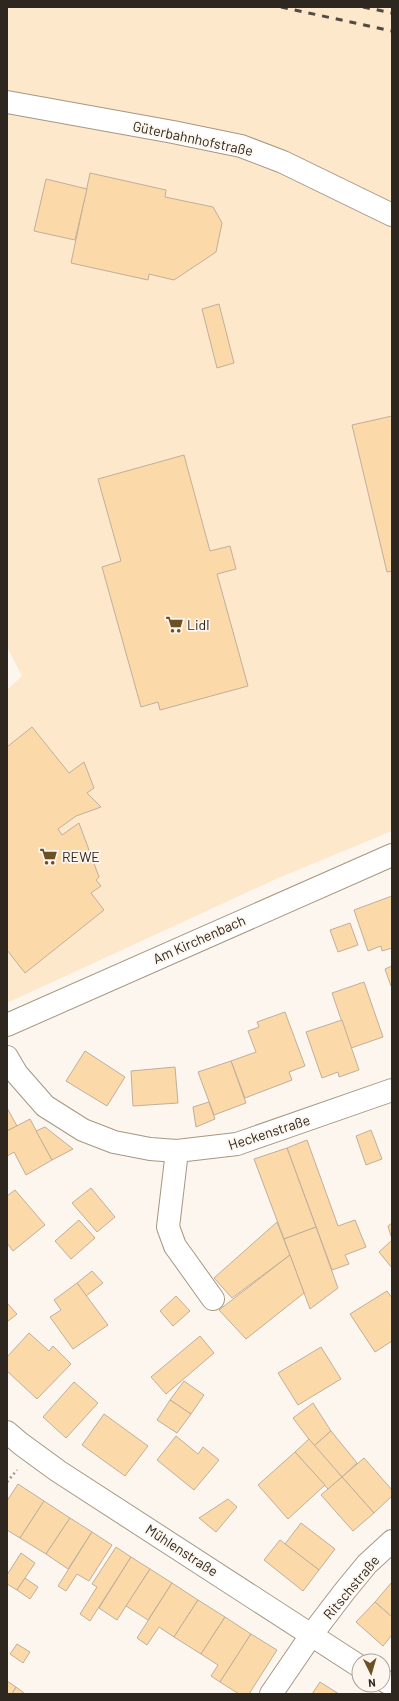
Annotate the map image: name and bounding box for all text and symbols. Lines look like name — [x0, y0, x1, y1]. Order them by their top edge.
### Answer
street label: Güterbahnhofstraße — [131, 117, 255, 159]
supermarket icon: Lidl — [164, 614, 184, 634]
place label: Lidl — [187, 616, 209, 633]
supermarket icon: REWE — [39, 846, 59, 866]
place label: REWE — [62, 848, 100, 865]
street label: Am Kirchenbach — [150, 911, 248, 967]
street label: Heckenstraße — [226, 1111, 312, 1153]
street label: Mühlenstraße — [143, 1520, 221, 1580]
street label: Ritschstraße — [319, 1552, 383, 1622]
north arrow — [351, 1653, 391, 1693]
text: N — [368, 1677, 376, 1690]

